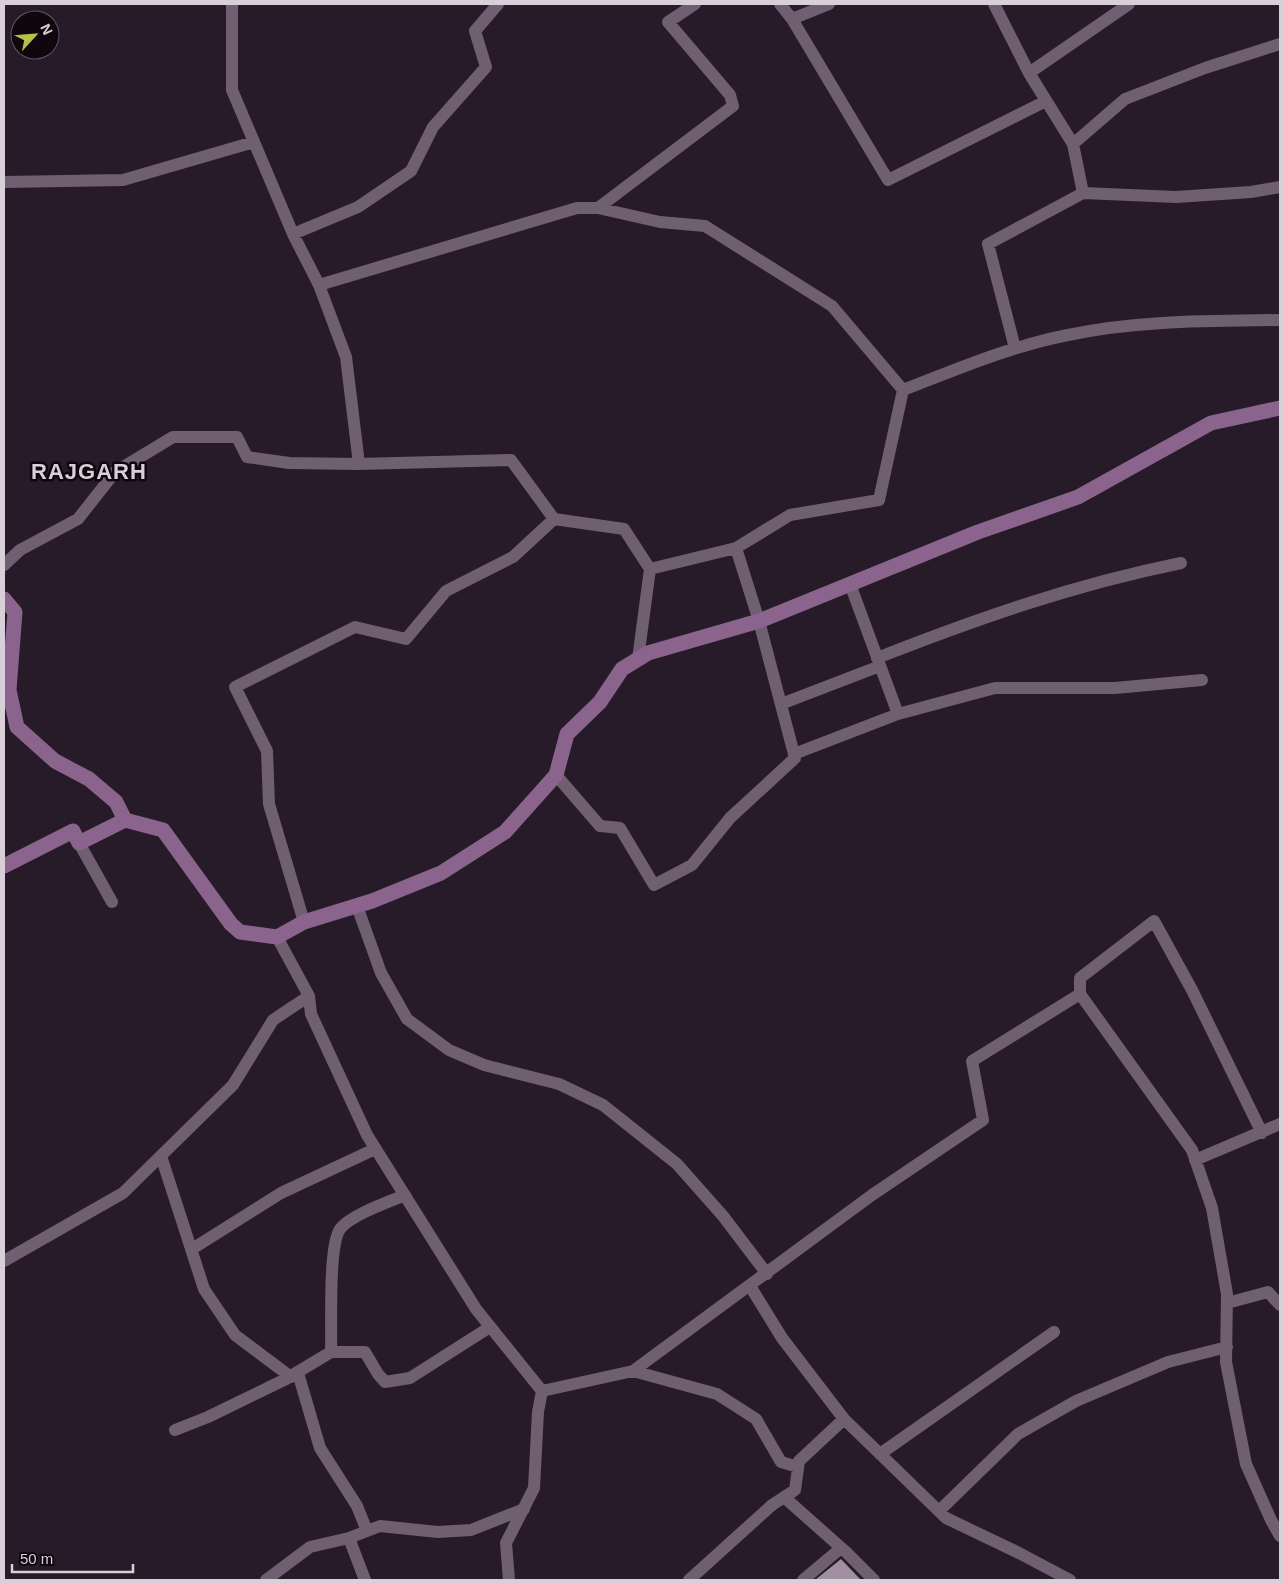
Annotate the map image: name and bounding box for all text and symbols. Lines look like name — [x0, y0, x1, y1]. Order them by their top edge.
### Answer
north arrow — [10, 10, 60, 60]
text: N — [37, 21, 56, 37]
district label: RAJGARH — [31, 459, 147, 484]
scale bar — [12, 1542, 134, 1574]
text: 50 m — [20, 1550, 53, 1567]

